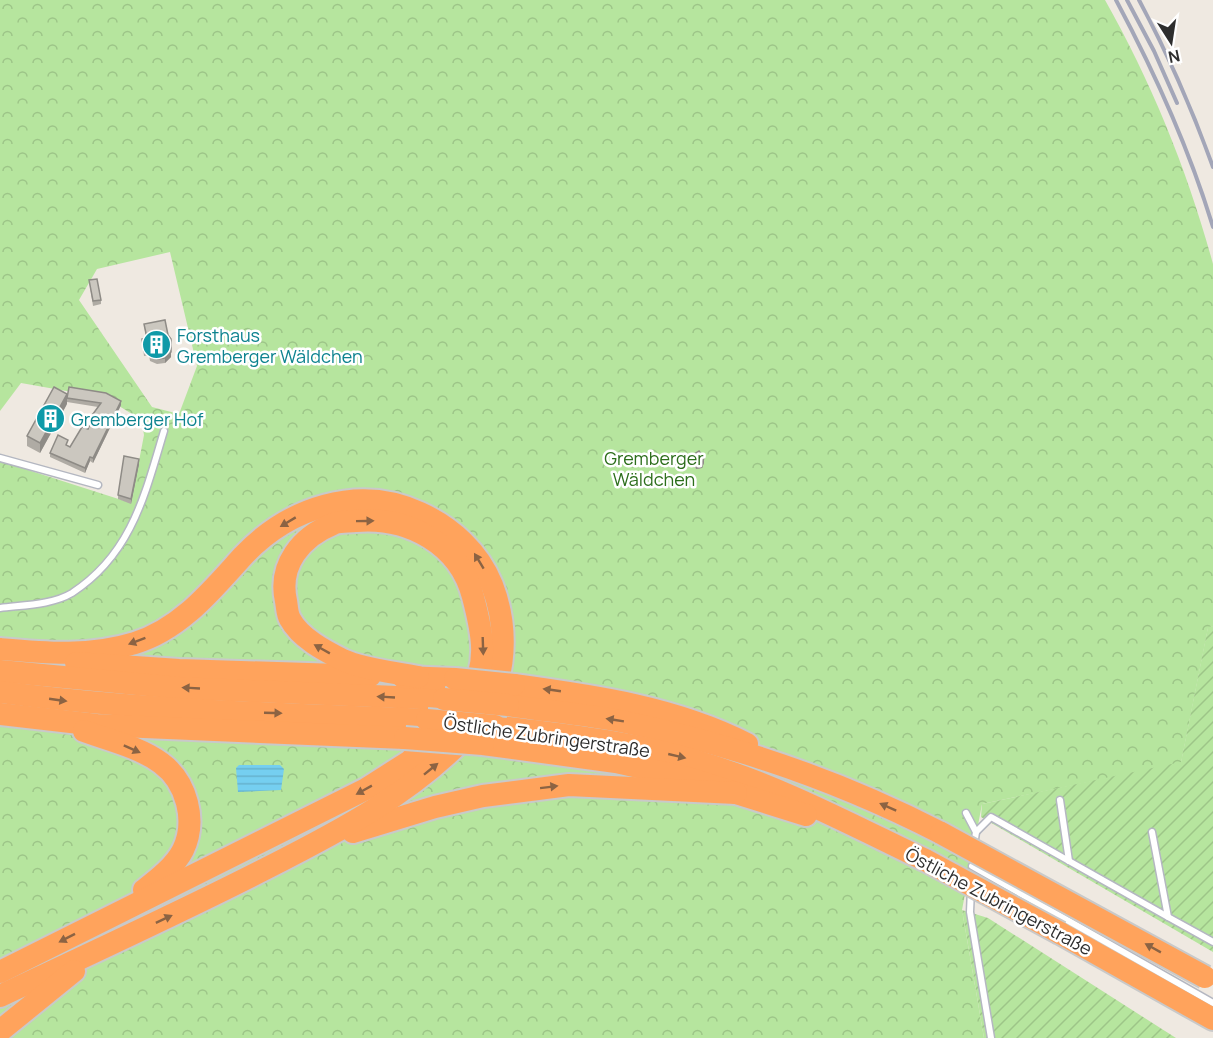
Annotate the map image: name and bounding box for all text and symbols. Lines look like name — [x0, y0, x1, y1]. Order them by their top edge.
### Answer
north arrow — [1141, 12, 1201, 72]
text: N — [1166, 45, 1182, 69]
place label: Forsthaus Gremberger Wäldchen — [177, 323, 363, 368]
building icon: Forsthaus Gremberger Wäldchen — [140, 329, 172, 361]
building icon: Gremberger Hof — [34, 403, 66, 435]
place label: Gremberger Hof — [71, 407, 204, 431]
park label: Gremberger Wäldchen — [604, 446, 704, 491]
one-way arrow — [280, 516, 296, 527]
one-way arrow — [355, 516, 374, 526]
one-way arrow — [473, 553, 484, 569]
one-way arrow — [128, 637, 146, 647]
one-way arrow — [478, 637, 487, 656]
one-way arrow — [314, 644, 331, 654]
one-way arrow — [181, 684, 200, 693]
one-way arrow — [542, 685, 561, 695]
one-way arrow — [376, 692, 395, 701]
one-way arrow — [49, 695, 68, 704]
one-way arrow — [264, 709, 283, 718]
street label: Östliche Zubringerstraße — [442, 710, 652, 762]
one-way arrow — [606, 716, 625, 725]
one-way arrow — [123, 744, 140, 753]
one-way arrow — [668, 752, 686, 762]
one-way arrow — [424, 763, 439, 775]
one-way arrow — [540, 783, 559, 792]
one-way arrow — [355, 785, 372, 795]
one-way arrow — [879, 802, 897, 812]
street label: Östliche Zubringerstraße — [902, 842, 1096, 960]
one-way arrow — [156, 914, 173, 923]
one-way arrow — [59, 933, 76, 942]
one-way arrow — [1145, 943, 1162, 953]

